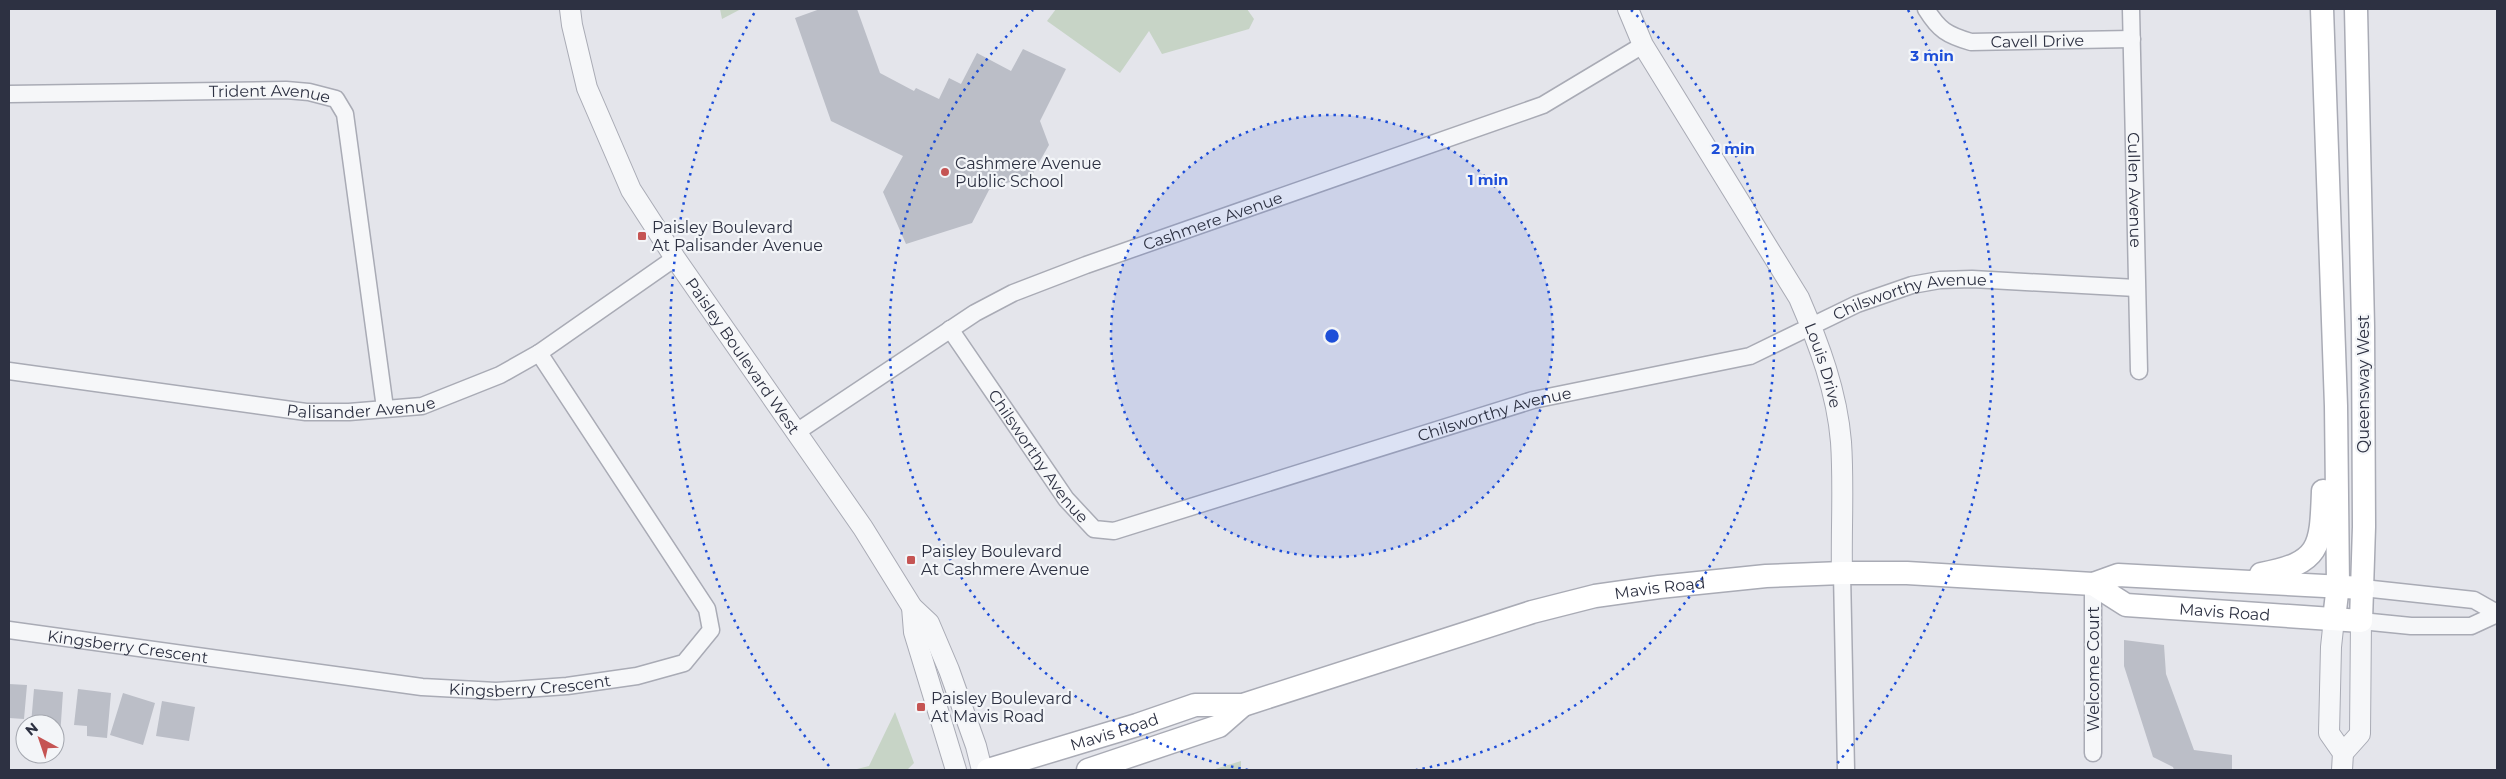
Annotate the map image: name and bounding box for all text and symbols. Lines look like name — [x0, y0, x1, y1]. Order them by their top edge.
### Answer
street label: Cavell Drive — [1990, 31, 2084, 52]
text: 3 min — [1909, 46, 1954, 65]
street label: Trident Avenue — [209, 81, 332, 107]
street label: Cullen Avenue — [2124, 132, 2145, 248]
text: 2 min — [1711, 139, 1755, 158]
place label: Cashmere Avenue Public School — [955, 154, 1101, 191]
marker: Cashmere Avenue Public School — [939, 166, 951, 178]
text: 1 min — [1468, 170, 1508, 189]
street label: Cashmere Avenue — [1140, 188, 1285, 254]
place label: Paisley Boulevard At Palisander Avenue — [652, 218, 823, 255]
marker: Paisley Boulevard At Palisander Avenue — [636, 230, 648, 242]
street label: Chilsworthy Avenue — [1830, 270, 1987, 324]
street label: Paisley Boulevard West — [682, 274, 804, 438]
street label: Queensway West — [2354, 314, 2373, 453]
street label: Louis Drive — [1800, 320, 1845, 410]
centre of rings — [1323, 327, 1341, 345]
street label: Chilsworthy Avenue — [1415, 383, 1573, 446]
street label: Chilsworthy Avenue — [984, 386, 1092, 527]
street label: Palisander Avenue — [285, 393, 438, 422]
place label: Paisley Boulevard At Cashmere Avenue — [921, 542, 1089, 579]
marker: Paisley Boulevard At Cashmere Avenue — [905, 554, 917, 566]
street label: Mavis Road — [1613, 573, 1706, 603]
street label: Mavis Road — [2178, 600, 2271, 625]
street label: Welcome Court — [2084, 606, 2103, 732]
street label: Kingsberry Crescent — [46, 626, 210, 667]
street label: Kingsberry Crescent — [448, 671, 612, 701]
place label: Paisley Boulevard At Mavis Road — [931, 689, 1072, 726]
marker: Paisley Boulevard At Mavis Road — [915, 701, 927, 713]
street label: Mavis Road — [1068, 709, 1161, 755]
north arrow — [15, 714, 65, 764]
text: N — [22, 719, 42, 740]

